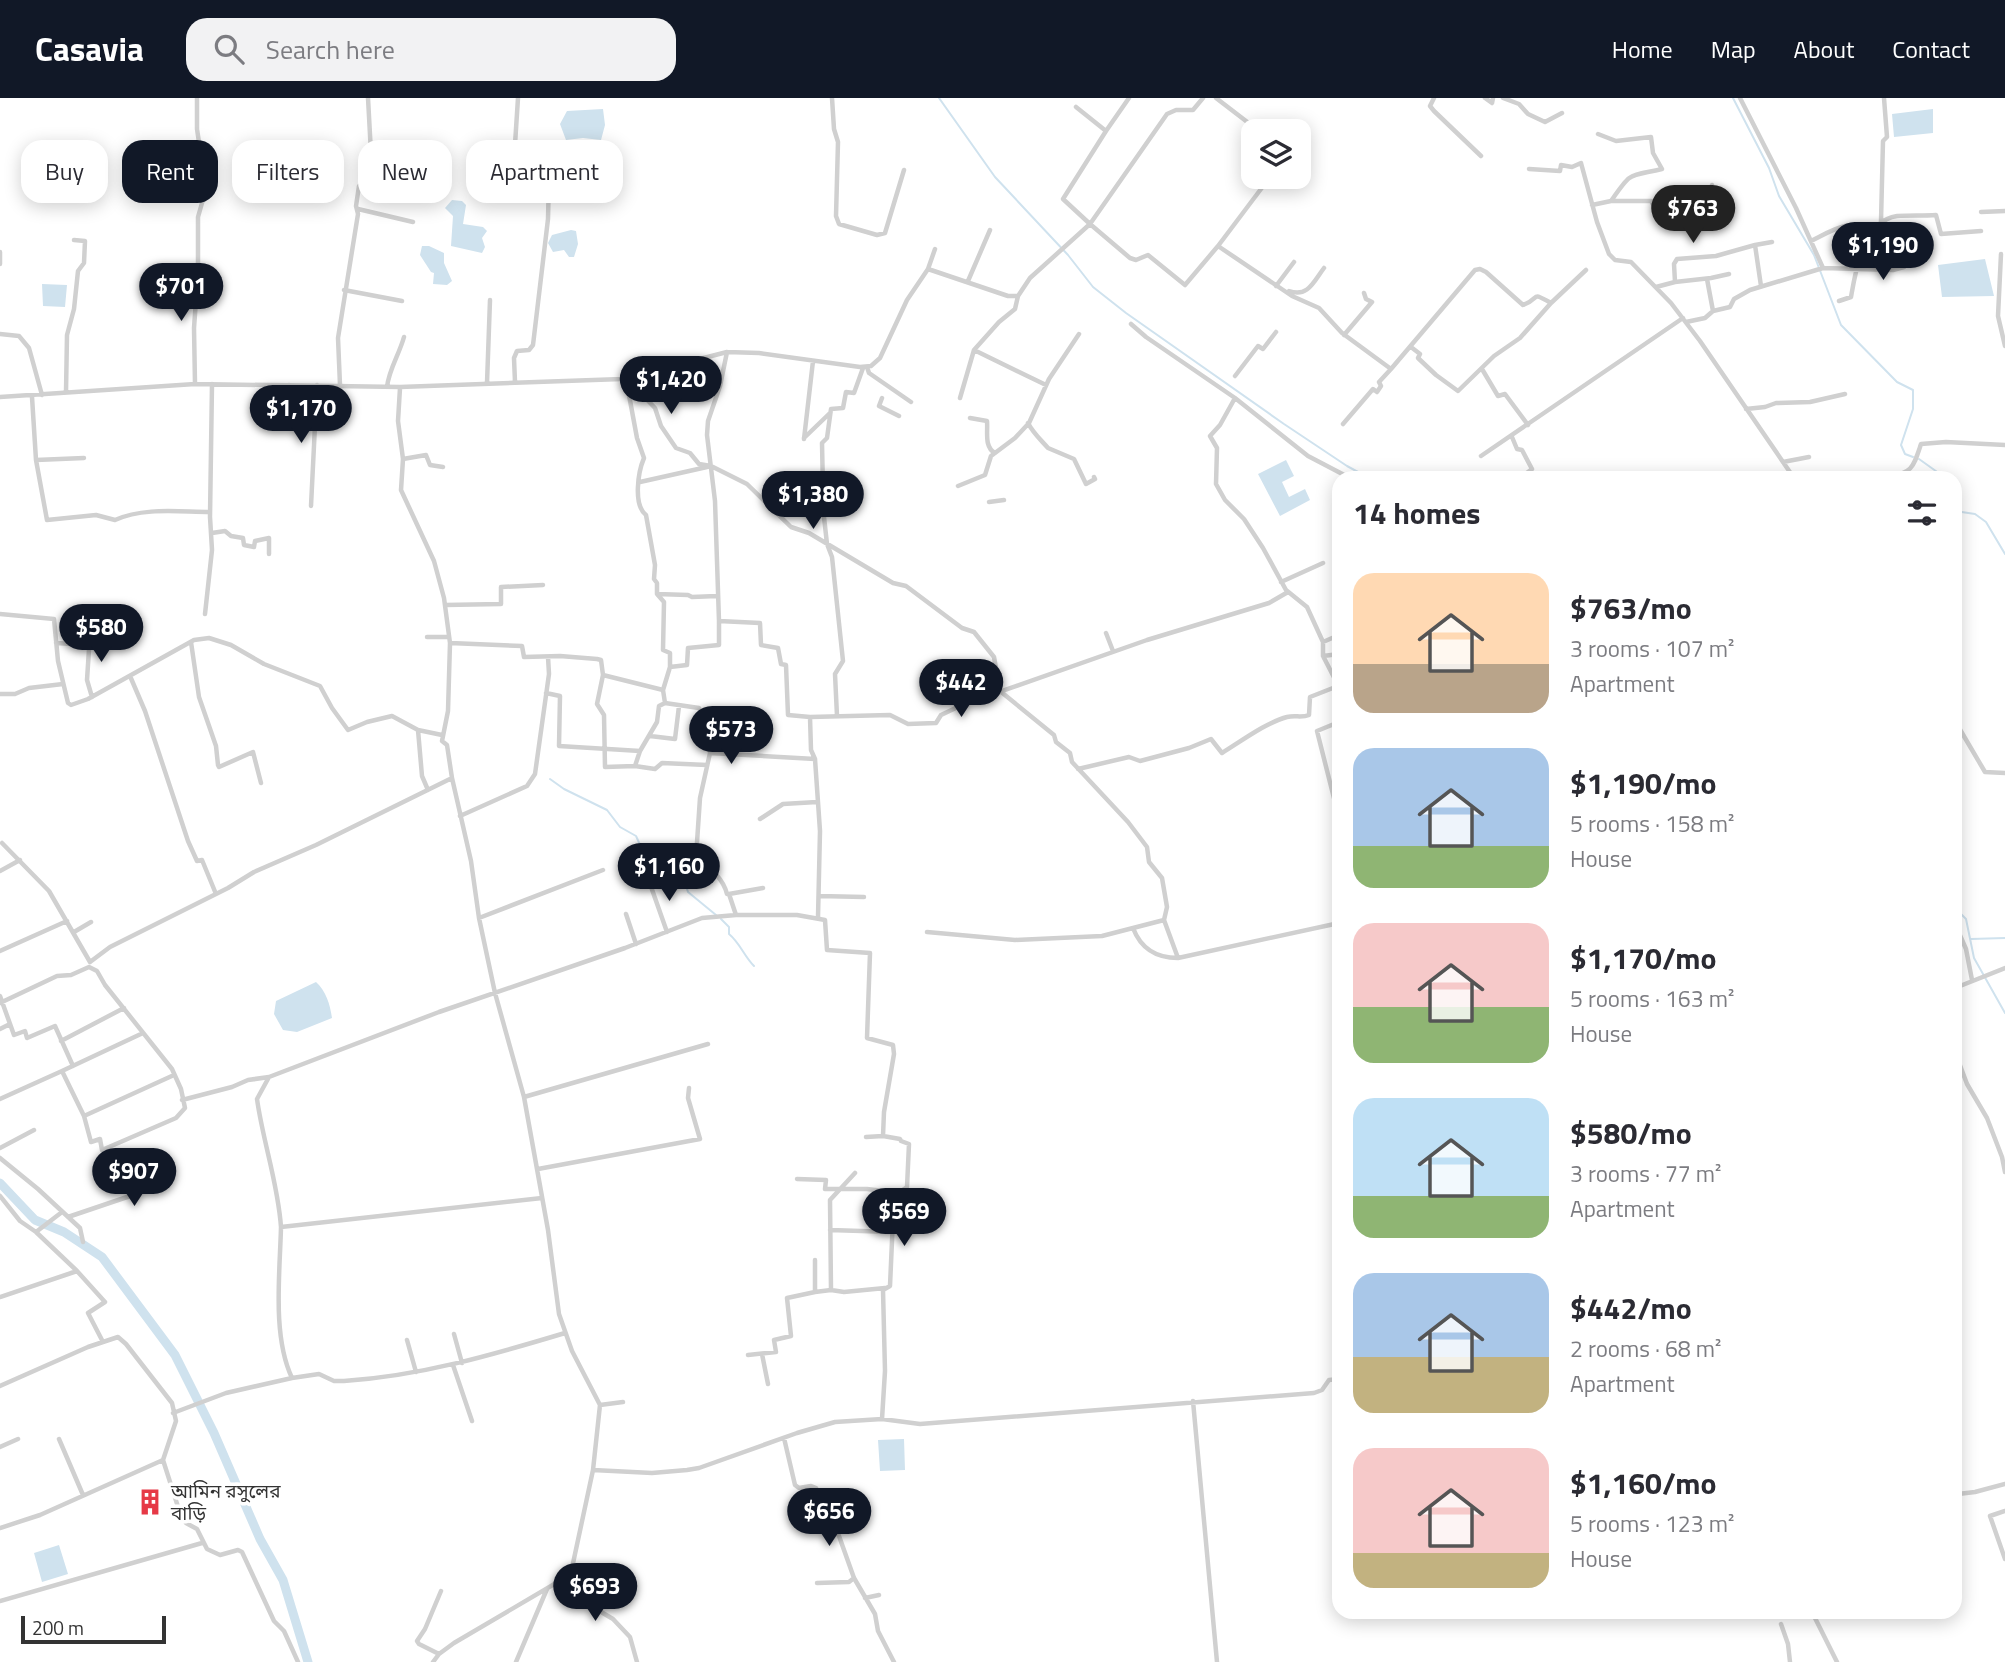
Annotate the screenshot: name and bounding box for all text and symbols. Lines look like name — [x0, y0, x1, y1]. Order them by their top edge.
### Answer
search box — [186, 18, 676, 81]
text: Casavia — [35, 24, 144, 74]
icon: search — [210, 30, 248, 68]
text: Search here — [266, 30, 395, 69]
text: Home — [1612, 31, 1673, 67]
text: Map — [1711, 31, 1756, 67]
text: About — [1794, 31, 1854, 67]
text: Contact — [1892, 31, 1970, 67]
map controls — [1241, 119, 1311, 189]
button: layers — [1241, 119, 1311, 189]
chip: Buy — [21, 140, 108, 203]
chip: Rent — [122, 140, 218, 203]
chip: Filters — [232, 140, 344, 203]
chip: New — [358, 140, 452, 203]
chip: Apartment — [466, 140, 623, 203]
pin: $763 — [1652, 186, 1734, 245]
text: $763 — [1667, 190, 1719, 225]
pin: $1,190 — [1826, 222, 1940, 282]
text: $1,190 — [1848, 227, 1918, 262]
pin: $701 — [140, 264, 222, 323]
text: $701 — [155, 268, 207, 303]
pin: $1,420 — [614, 356, 728, 416]
text: $1,420 — [636, 361, 706, 396]
pin: $1,170 — [244, 386, 358, 445]
text: $1,170 — [266, 390, 336, 425]
pin: $1,380 — [756, 472, 870, 531]
text: $1,380 — [778, 476, 848, 511]
text: 14 homes — [1353, 490, 1480, 536]
icon: filters — [1903, 494, 1941, 532]
text: $763/mo — [1570, 585, 1692, 631]
icon: home — [1409, 601, 1493, 685]
pin: $580 — [60, 604, 142, 664]
text: $580 — [75, 609, 127, 644]
text: 3 rooms · 107 m² — [1570, 631, 1734, 666]
pin: $442 — [920, 660, 1002, 719]
text: $442 — [935, 664, 987, 699]
text: Apartment — [1570, 666, 1675, 701]
pin: $573 — [690, 706, 772, 766]
text: $573 — [705, 711, 757, 746]
text: $1,190/mo — [1570, 760, 1716, 806]
icon: home — [1409, 776, 1493, 860]
text: 5 rooms · 158 m² — [1570, 806, 1734, 841]
text: House — [1570, 841, 1632, 876]
pin: $1,160 — [612, 844, 726, 903]
text: $1,160 — [634, 848, 704, 883]
text: $1,170/mo — [1570, 935, 1716, 981]
icon: home — [1409, 951, 1493, 1035]
text: 5 rooms · 163 m² — [1570, 981, 1734, 1016]
text: House — [1570, 1016, 1632, 1051]
text: $580/mo — [1570, 1110, 1692, 1156]
icon: home — [1409, 1126, 1493, 1210]
pin: $907 — [93, 1148, 175, 1208]
text: $907 — [108, 1153, 160, 1188]
text: 3 rooms · 77 m² — [1570, 1156, 1721, 1191]
pin: $569 — [863, 1188, 945, 1248]
text: Apartment — [1570, 1191, 1675, 1226]
text: $569 — [878, 1193, 930, 1228]
text: $442/mo — [1570, 1285, 1692, 1331]
icon: home — [1409, 1301, 1493, 1385]
text: 2 rooms · 68 m² — [1570, 1331, 1721, 1366]
text: Apartment — [1570, 1366, 1675, 1401]
text: $1,160/mo — [1570, 1460, 1716, 1506]
place label: আমিন রসুলের বাড়ি — [170, 1476, 281, 1527]
icon: home — [1409, 1476, 1493, 1560]
building icon: আমিন রসুলের বাড়ি — [135, 1487, 165, 1517]
pin: $656 — [788, 1488, 870, 1548]
text: $656 — [803, 1493, 855, 1528]
text: 5 rooms · 123 m² — [1570, 1506, 1734, 1541]
text: House — [1570, 1541, 1632, 1576]
pin: $693 — [554, 1564, 636, 1623]
text: $693 — [569, 1568, 621, 1603]
scale bar — [21, 1613, 166, 1645]
text: 200 m — [32, 1613, 84, 1642]

